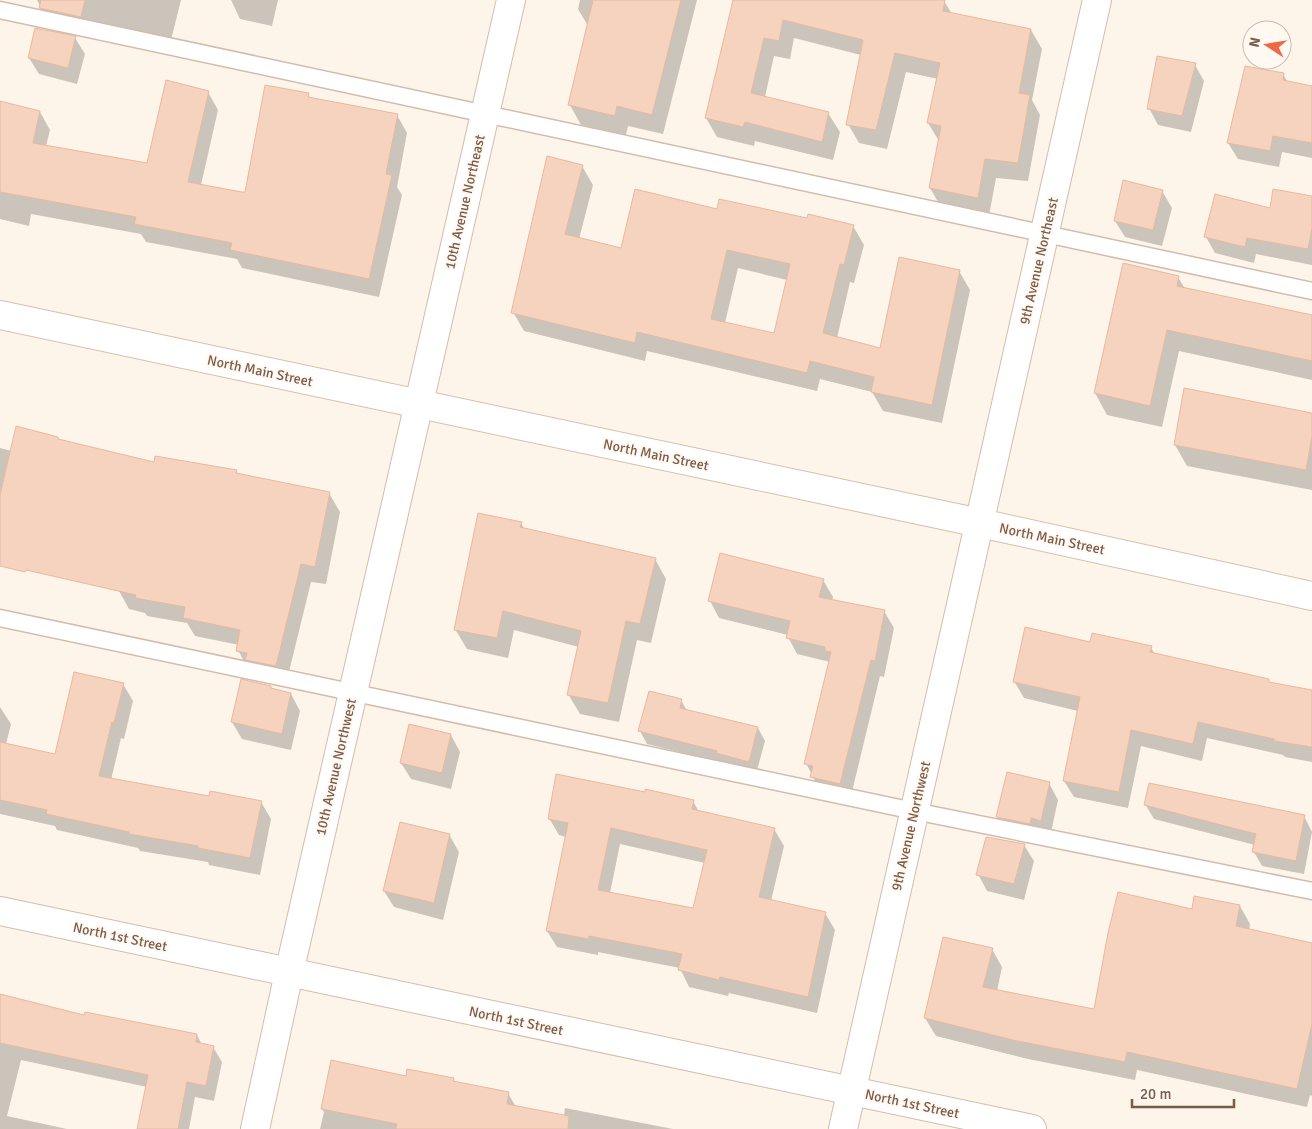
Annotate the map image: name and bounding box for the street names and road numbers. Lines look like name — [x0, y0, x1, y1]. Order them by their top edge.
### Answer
street label: 10th Avenue Northeast — [441, 133, 489, 271]
street label: 9th Avenue Northeast — [1016, 196, 1062, 326]
street label: North Main Street — [206, 352, 314, 390]
street label: North Main Street — [602, 436, 710, 474]
street label: North Main Street — [998, 520, 1106, 558]
street label: 10th Avenue Northwest — [312, 697, 360, 837]
street label: 9th Avenue Northwest — [888, 759, 934, 892]
street label: North 1st Street — [71, 919, 169, 955]
street label: North 1st Street — [467, 1003, 565, 1039]
street label: North 1st Street — [863, 1086, 961, 1122]

